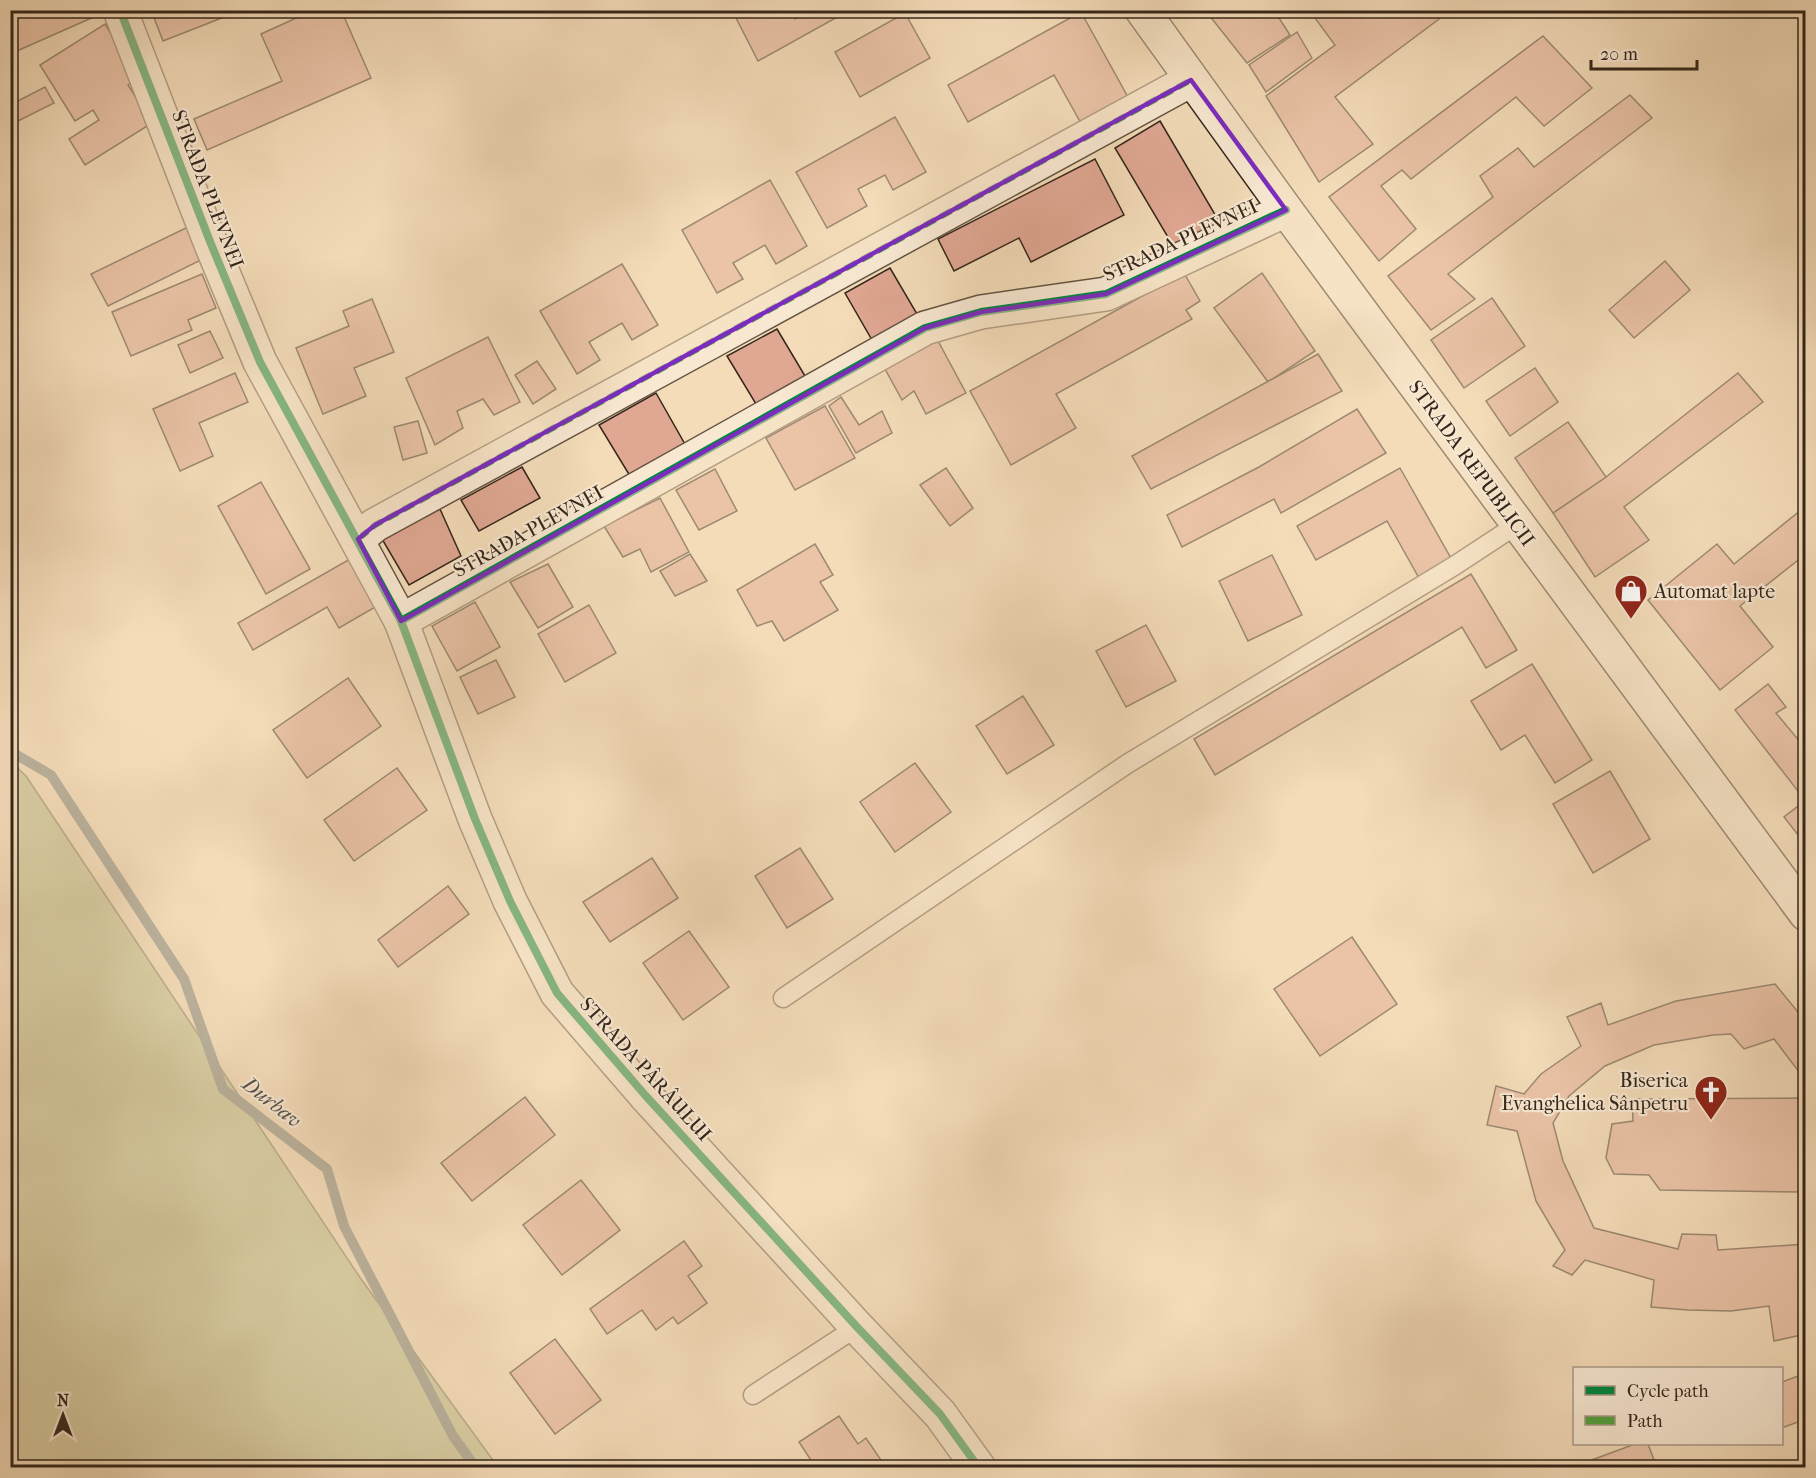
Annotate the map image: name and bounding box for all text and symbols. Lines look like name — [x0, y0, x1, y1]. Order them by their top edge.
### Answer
scale bar — [1591, 33, 1698, 71]
text: 20 m — [1600, 44, 1638, 65]
street label: STRADA PLEVNEI — [167, 107, 248, 272]
street label: STRADA PLEVNEI — [1099, 194, 1261, 286]
street label: STRADA REPUBLICII — [1404, 376, 1540, 551]
street label: STRADA PLEVNEI — [449, 481, 607, 582]
shop icon: Automat lapte — [1613, 573, 1649, 620]
place label: Automat lapte — [1653, 580, 1775, 603]
street label: STRADA PÂRÂULUI — [575, 992, 717, 1146]
place label: Biserica Evanghelica Sânpetru — [1501, 1069, 1689, 1115]
water label: Durbav — [236, 1070, 306, 1132]
church icon: Biserica Evanghelica Sânpetru — [1693, 1074, 1729, 1121]
legend — [1573, 1367, 1783, 1445]
text: Cycle path — [1627, 1381, 1708, 1402]
north arrow — [33, 1385, 93, 1445]
text: N — [57, 1391, 70, 1410]
text: Path — [1627, 1411, 1663, 1432]

